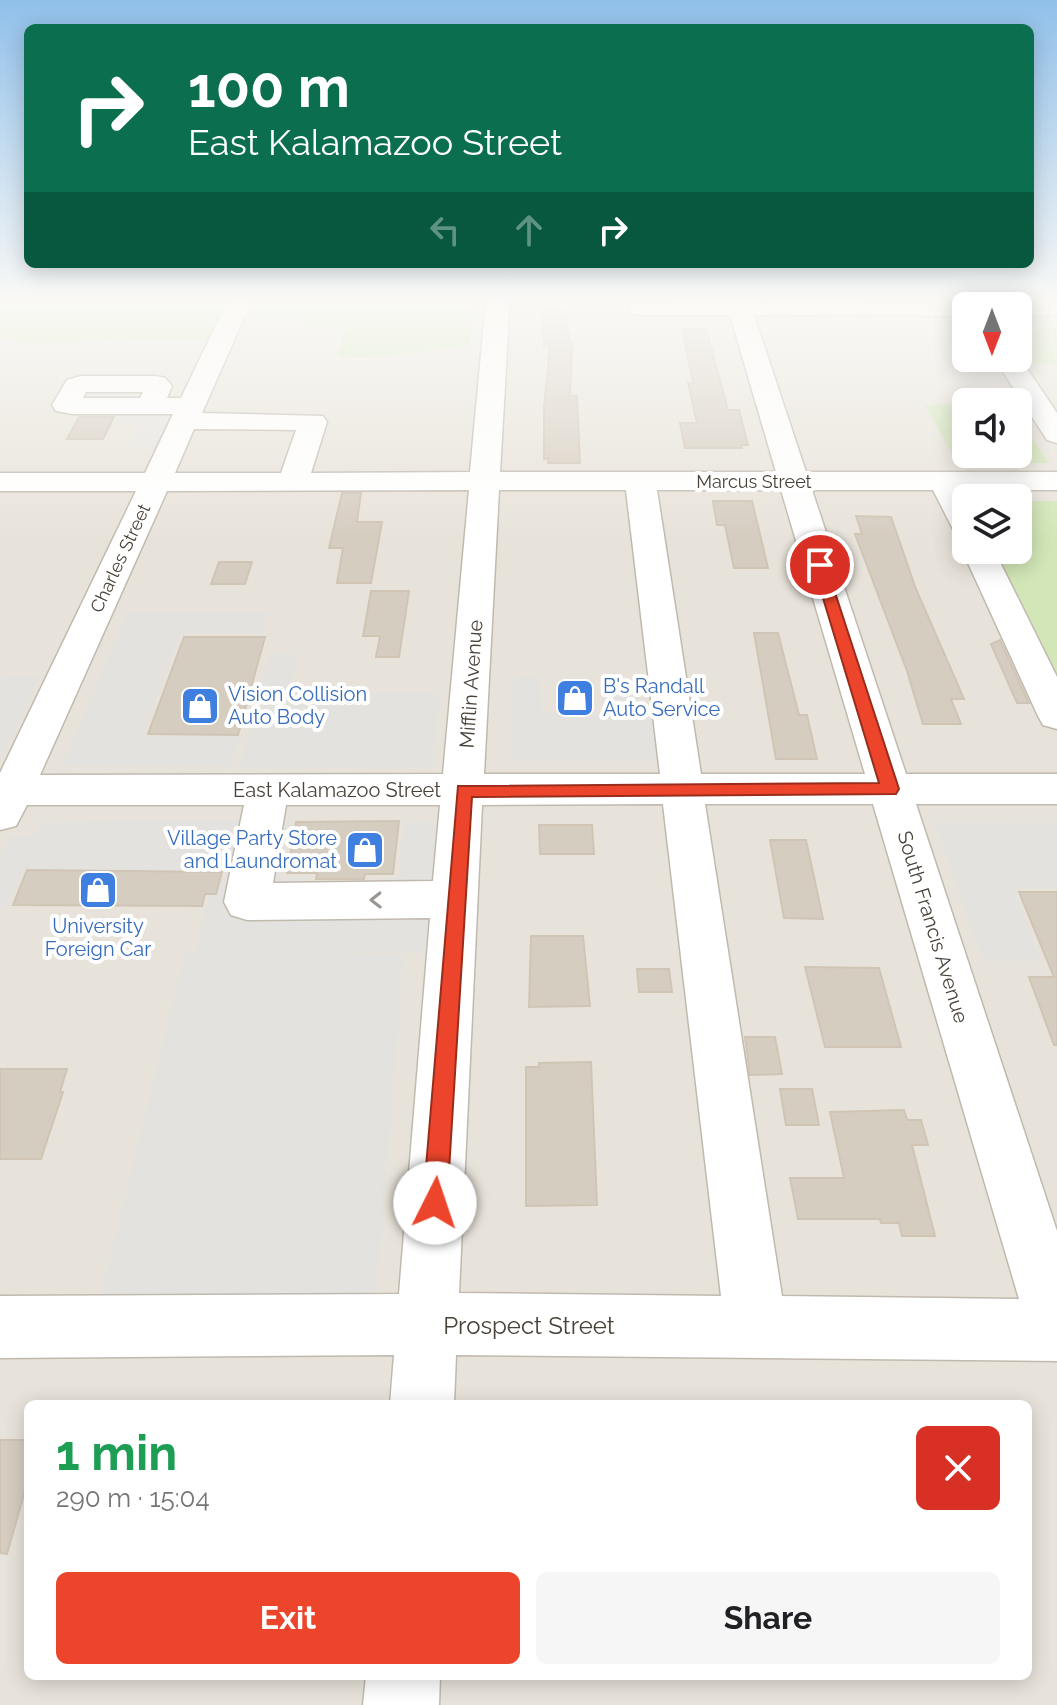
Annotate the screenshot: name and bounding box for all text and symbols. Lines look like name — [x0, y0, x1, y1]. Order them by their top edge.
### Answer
text: 100 m — [188, 54, 350, 120]
icon: right — [56, 56, 160, 160]
text: East Kalamazoo Street — [188, 121, 562, 163]
icon: left — [423, 208, 467, 252]
icon: ahead — [507, 208, 551, 252]
icon: right — [591, 208, 635, 252]
north arrow — [952, 292, 1032, 372]
map controls — [952, 292, 1032, 564]
button: sound — [952, 388, 1032, 468]
street label: Marcus Street — [696, 471, 812, 492]
button: layers — [952, 484, 1032, 564]
street label: Charles Street — [86, 500, 154, 616]
pin — [786, 531, 854, 599]
icon: arrive — [798, 543, 842, 587]
street label: Mifflin Avenue — [455, 619, 487, 749]
place label: B's Randall Auto Service — [603, 674, 720, 721]
shop icon: B's Randall Auto Service — [554, 677, 596, 719]
place label: Vision Collision Auto Body — [228, 682, 367, 729]
shop icon: Vision Collision Auto Body — [179, 685, 221, 727]
street label: East Kalamazoo Street — [233, 778, 441, 802]
place label: Village Party Store and Laundromat — [167, 826, 337, 873]
street label: South Francis Avenue — [892, 828, 974, 1026]
shop icon: Village Party Store and Laundromat — [344, 829, 386, 871]
shop icon: University Foreign Car — [77, 869, 119, 911]
one-way arrow — [369, 892, 382, 909]
place label: University Foreign Car — [45, 914, 151, 961]
position arrow — [393, 1161, 477, 1245]
street label: Prospect Street — [443, 1311, 615, 1340]
text: 1 min — [56, 1425, 177, 1481]
button: close — [916, 1426, 1000, 1510]
text: 290 m · 15:04 — [56, 1483, 210, 1513]
button: Exit — [56, 1572, 520, 1664]
button: Share — [536, 1572, 1000, 1664]

